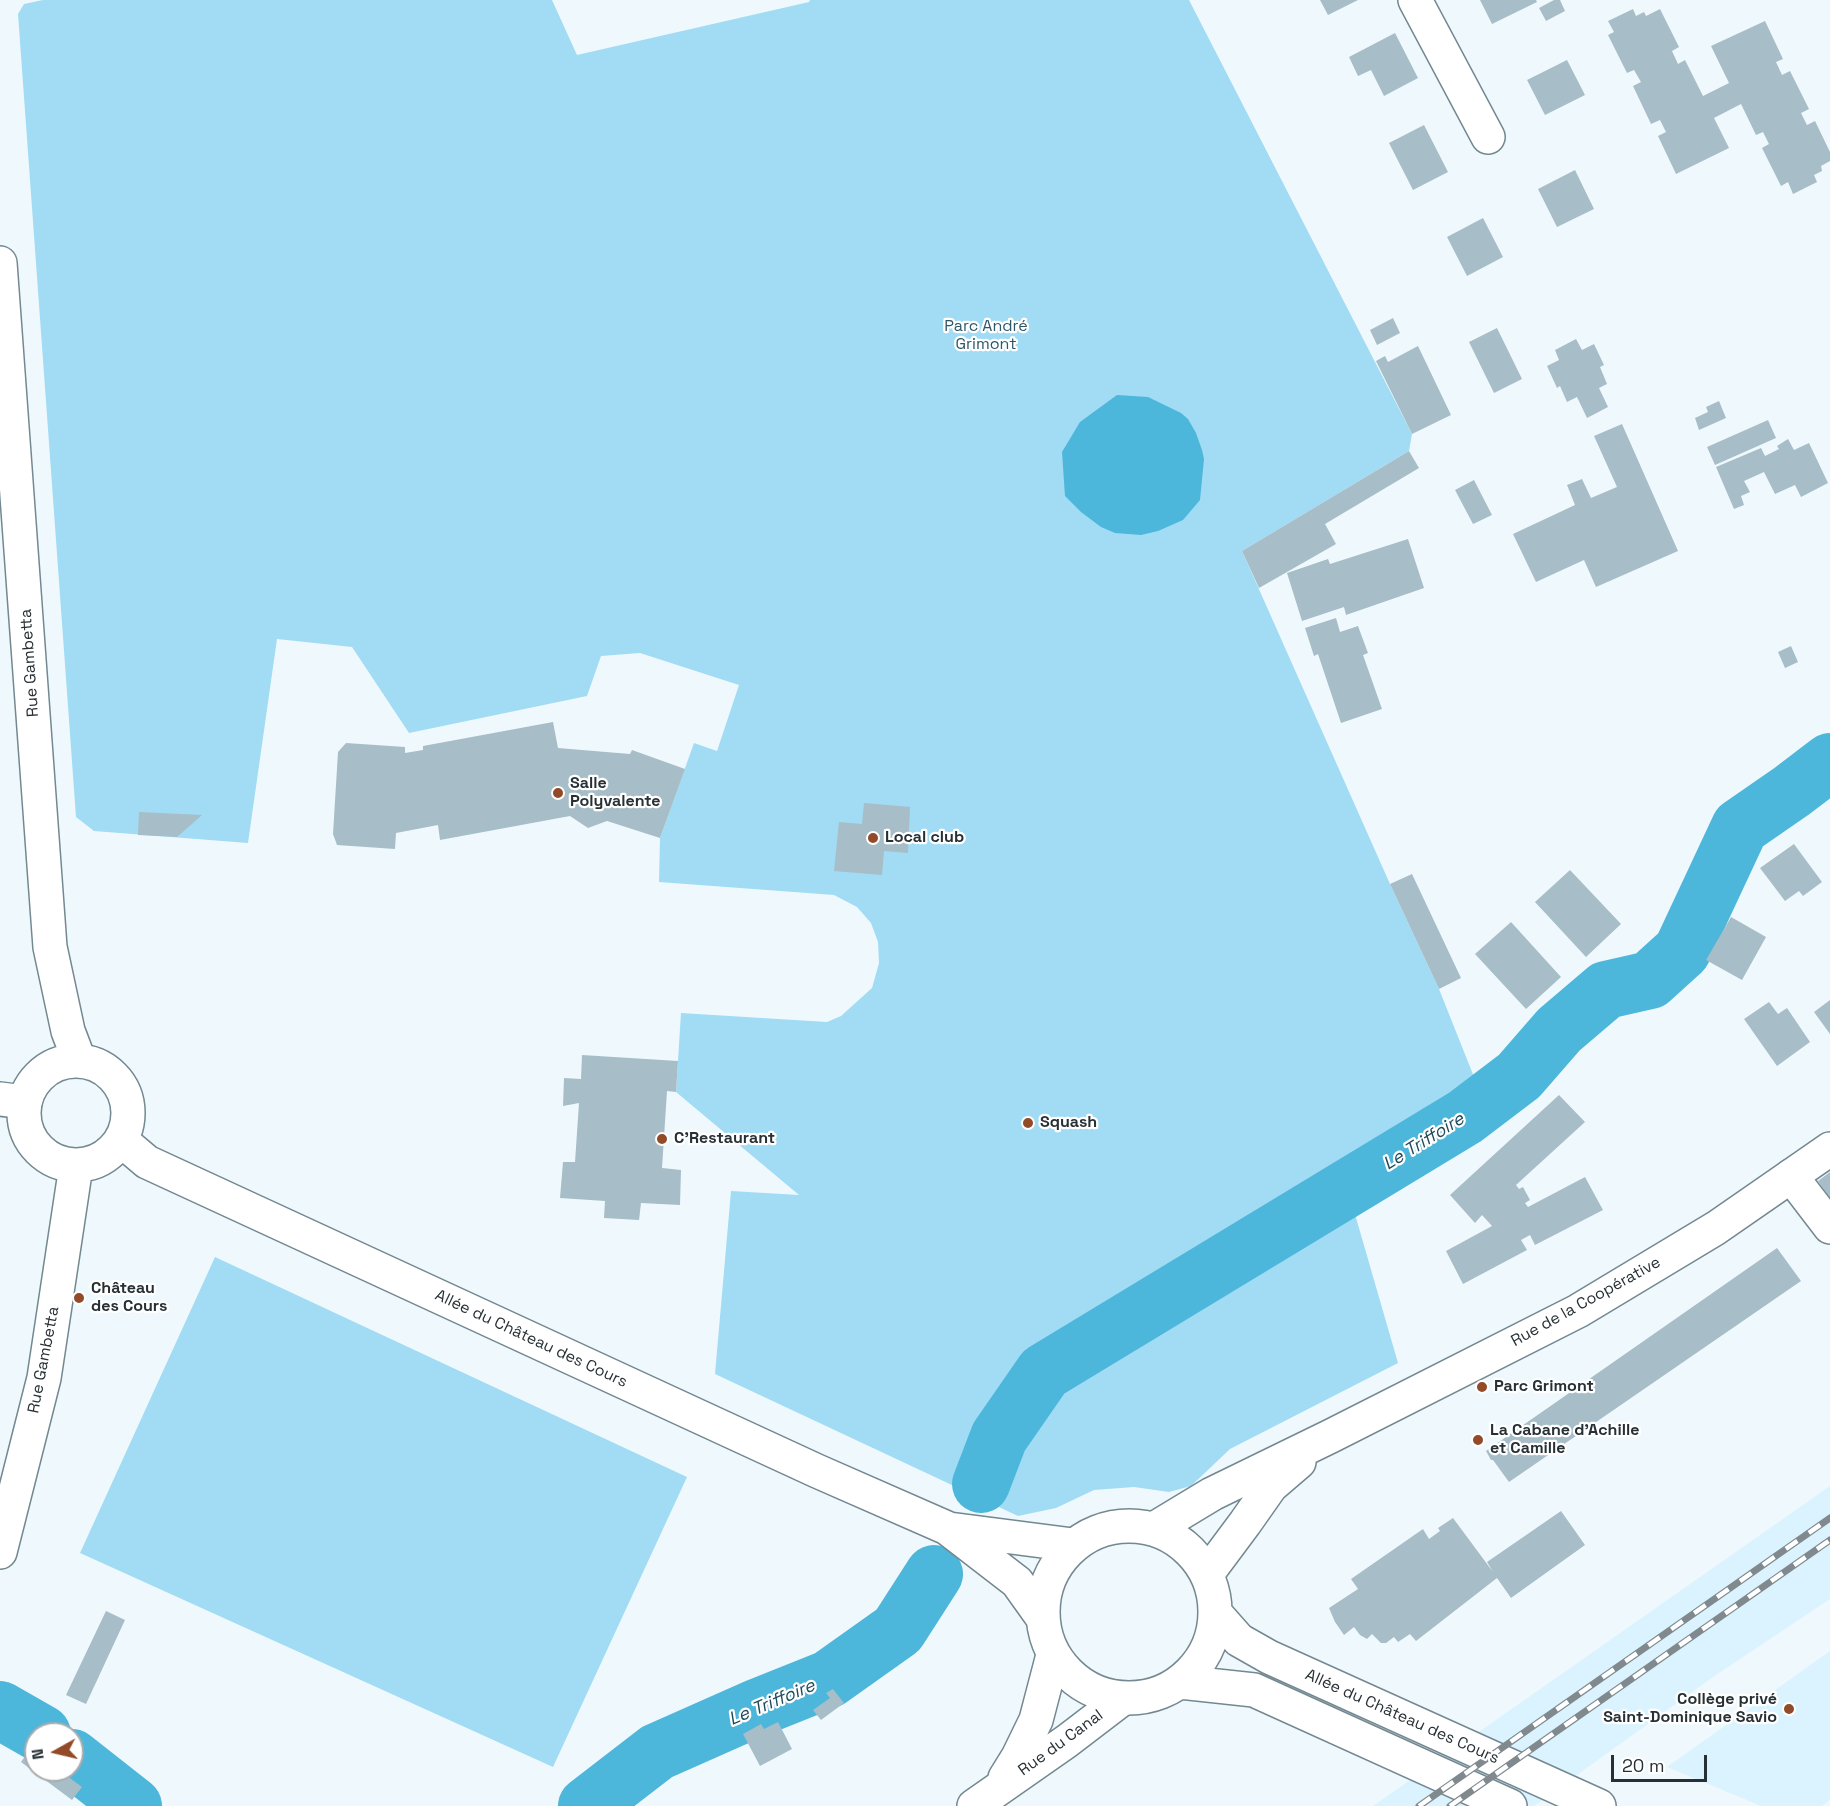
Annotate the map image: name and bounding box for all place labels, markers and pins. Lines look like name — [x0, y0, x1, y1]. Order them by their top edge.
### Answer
place label: Salle Polyvalente — [570, 774, 661, 812]
marker: Salle Polyvalente — [551, 786, 565, 800]
place label: Local club — [885, 828, 964, 848]
marker: Local club — [866, 831, 880, 845]
place label: Squash — [1040, 1113, 1097, 1133]
marker: Squash — [1021, 1116, 1035, 1130]
place label: C'Restaurant — [674, 1129, 775, 1149]
marker: C'Restaurant — [655, 1132, 669, 1146]
place label: Château des Cours — [91, 1279, 167, 1317]
marker: Château des Cours — [72, 1291, 86, 1305]
place label: Parc Grimont — [1494, 1377, 1594, 1397]
marker: Parc Grimont — [1475, 1380, 1489, 1394]
place label: La Cabane d'Achille et Camille — [1490, 1421, 1639, 1459]
marker: La Cabane d'Achille et Camille — [1471, 1433, 1485, 1447]
place label: Collège privé Saint-Dominique Savio — [1603, 1690, 1777, 1728]
marker: Collège privé Saint-Dominique Savio — [1782, 1702, 1796, 1716]

